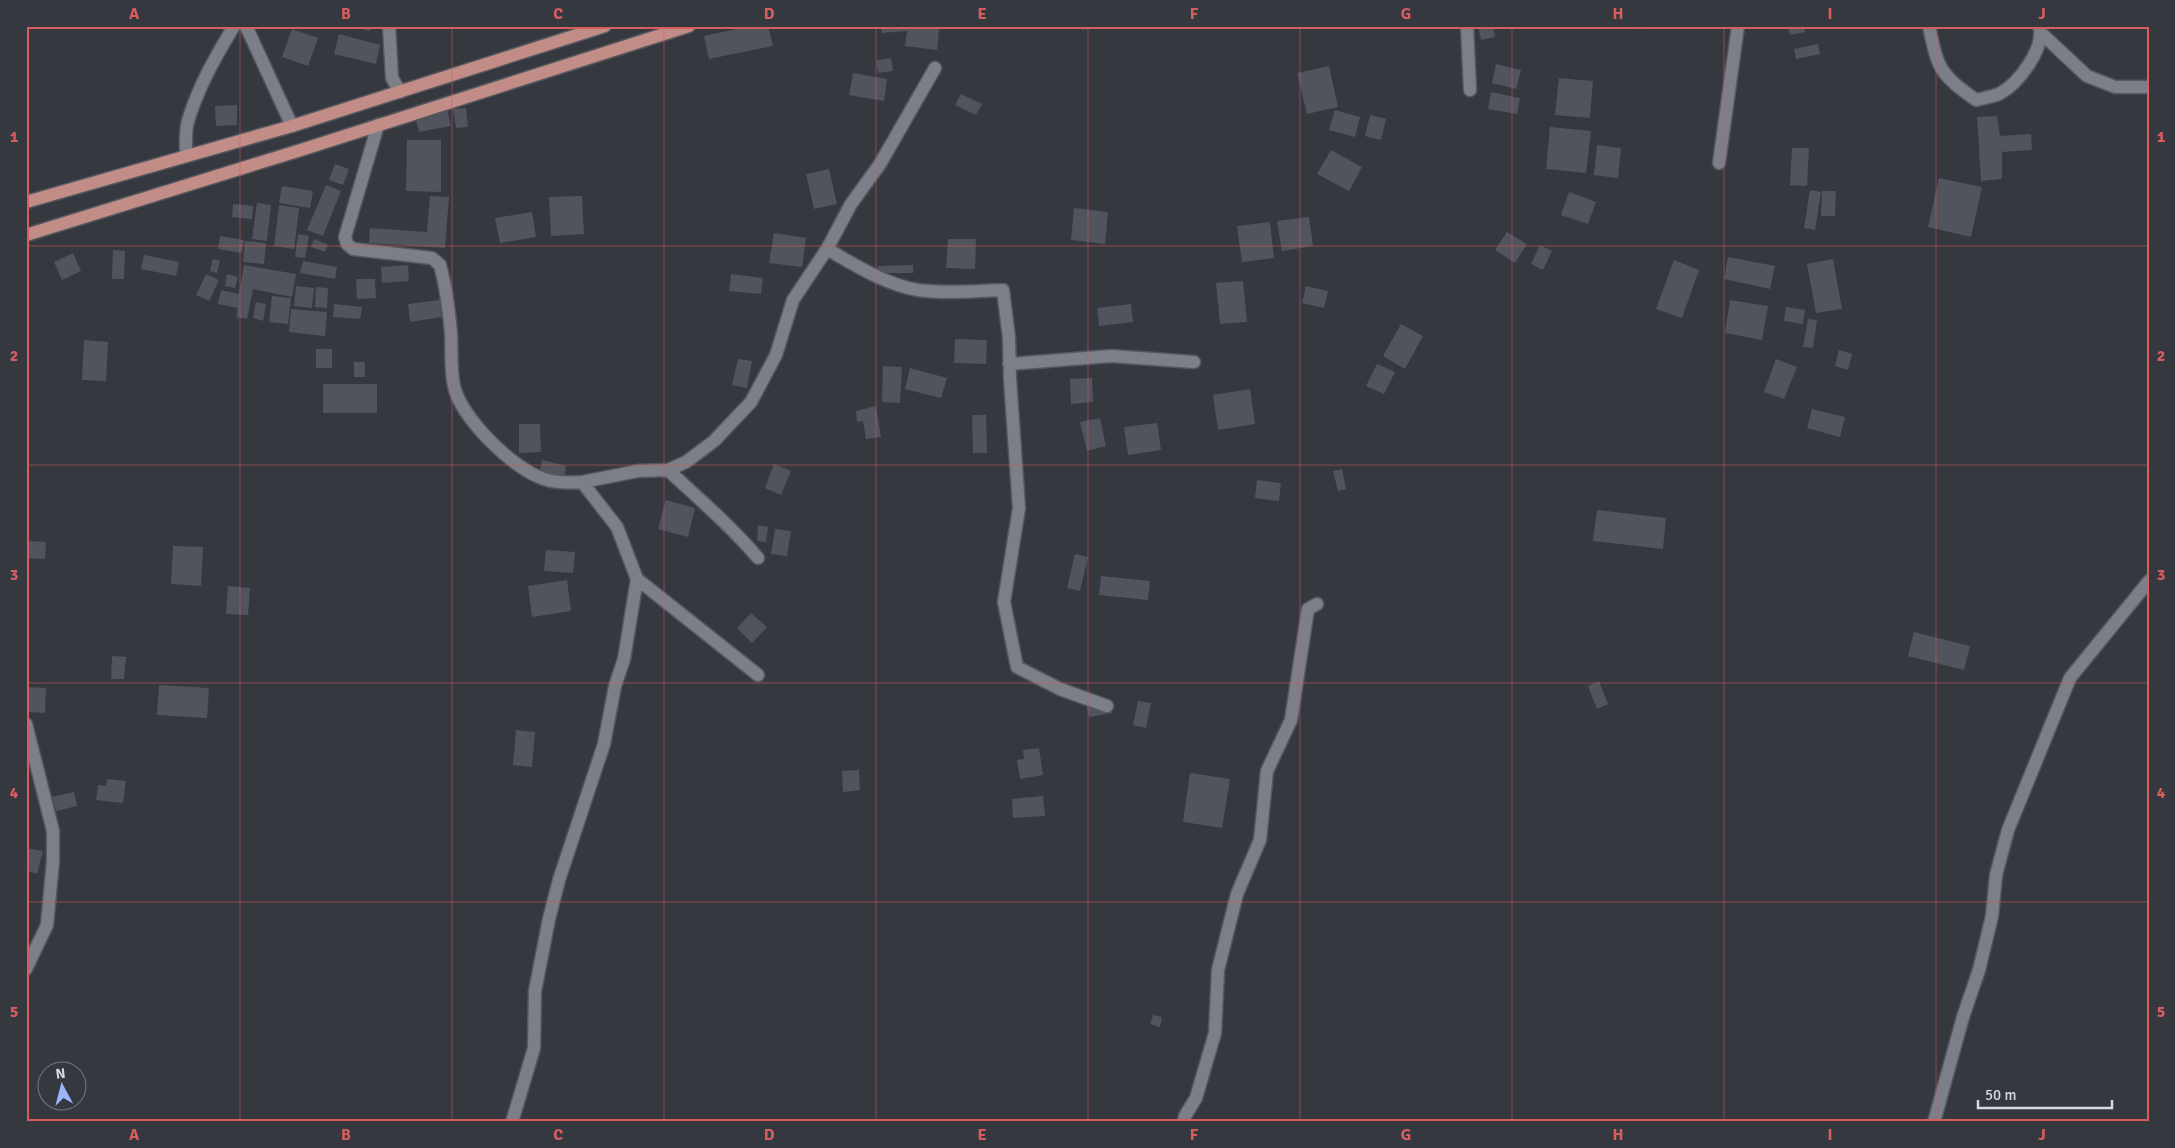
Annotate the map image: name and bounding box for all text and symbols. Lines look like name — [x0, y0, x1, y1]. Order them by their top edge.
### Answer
text: A — [129, 4, 140, 24]
text: B — [341, 4, 351, 24]
text: C — [553, 4, 563, 24]
text: D — [764, 4, 775, 24]
text: E — [977, 4, 987, 24]
text: F — [1190, 4, 1199, 24]
text: G — [1401, 4, 1411, 24]
text: H — [1613, 4, 1623, 24]
text: I — [1827, 4, 1833, 24]
text: J — [2038, 4, 2046, 24]
text: 1 — [10, 127, 19, 147]
text: 1 — [2157, 127, 2166, 147]
text: 2 — [10, 346, 18, 366]
text: 2 — [2157, 346, 2165, 366]
text: 3 — [10, 565, 18, 585]
text: 3 — [2157, 565, 2165, 585]
text: 4 — [10, 783, 19, 803]
text: 4 — [2157, 783, 2166, 803]
text: 5 — [10, 1002, 18, 1022]
text: 5 — [2157, 1002, 2165, 1022]
north arrow — [38, 1060, 88, 1110]
text: N — [55, 1065, 66, 1083]
scale bar — [1978, 1078, 2111, 1110]
text: 50 m — [1985, 1086, 2016, 1104]
text: A — [129, 1125, 140, 1145]
text: B — [341, 1125, 351, 1145]
text: C — [553, 1125, 563, 1145]
text: D — [764, 1125, 775, 1145]
text: E — [977, 1125, 987, 1145]
text: F — [1190, 1125, 1199, 1145]
text: G — [1401, 1125, 1411, 1145]
text: H — [1613, 1125, 1623, 1145]
text: I — [1827, 1125, 1833, 1145]
text: J — [2038, 1125, 2046, 1145]

